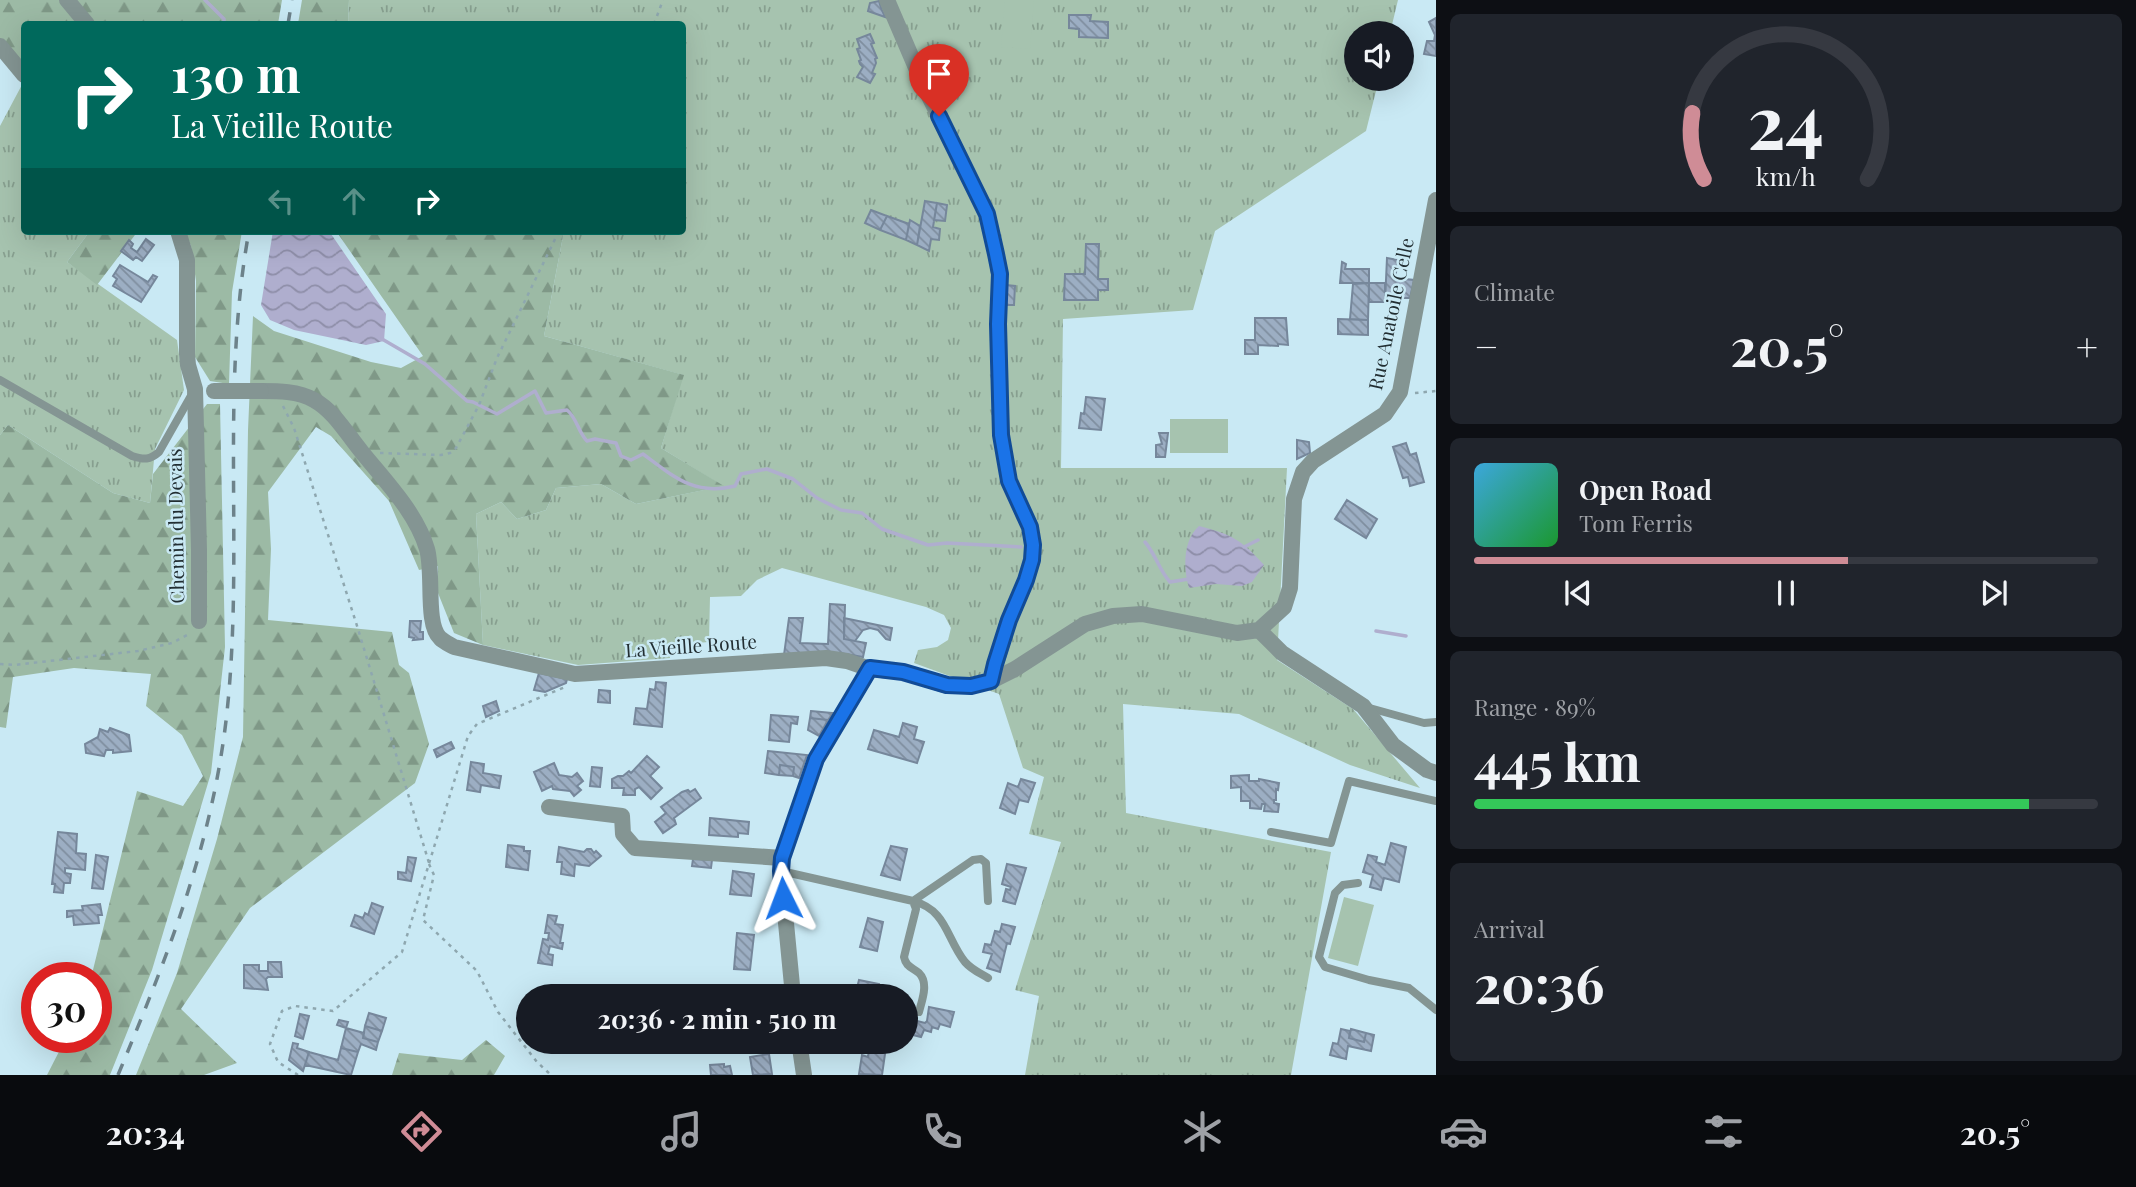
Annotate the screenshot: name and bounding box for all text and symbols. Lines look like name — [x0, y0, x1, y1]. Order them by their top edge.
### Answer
map controls — [1344, 21, 1414, 91]
button: sound — [1344, 21, 1414, 91]
text: 130 m — [171, 40, 301, 105]
pin — [909, 44, 969, 116]
icon: right — [56, 49, 147, 140]
icon: arrive — [920, 55, 958, 93]
text: 24 — [1748, 70, 1824, 167]
text: La Vieille Route — [171, 103, 393, 146]
text: km/h — [1756, 159, 1816, 192]
icon: left — [262, 182, 300, 220]
icon: ahead — [335, 182, 373, 220]
icon: right — [408, 182, 446, 220]
street label: Rue Anatoile Celle — [1361, 235, 1419, 392]
text: Climate — [1474, 276, 1555, 307]
text: 20.5° — [1730, 311, 1844, 380]
text: − — [1474, 320, 1499, 371]
text: + — [2076, 320, 2098, 371]
street label: Chemin du Devais — [161, 448, 189, 604]
text: Open Road — [1579, 472, 1712, 507]
text: Tom Ferris — [1579, 507, 1693, 538]
icon: previous — [1559, 574, 1597, 612]
icon: pause — [1767, 574, 1805, 612]
icon: next — [1975, 574, 2013, 612]
street label: La Vieille Route — [624, 627, 758, 663]
text: Range · 89% — [1474, 691, 1596, 722]
text: 445 km — [1474, 726, 1641, 795]
position arrow — [746, 861, 820, 935]
text: Arrival — [1474, 913, 1545, 944]
text: 20:36 — [1474, 948, 1604, 1017]
speed limit sign: 30 — [21, 962, 112, 1053]
text: 20:36 · 2 min · 510 m — [598, 1001, 837, 1036]
icon: directions — [397, 1107, 446, 1156]
icon: music — [657, 1107, 706, 1156]
icon: phone — [918, 1107, 967, 1156]
icon: climate — [1178, 1107, 1227, 1156]
icon: car — [1439, 1107, 1488, 1156]
icon: filters — [1699, 1107, 1748, 1156]
text: 20:34 — [106, 1110, 185, 1153]
text: 20.5° — [1960, 1110, 2030, 1153]

